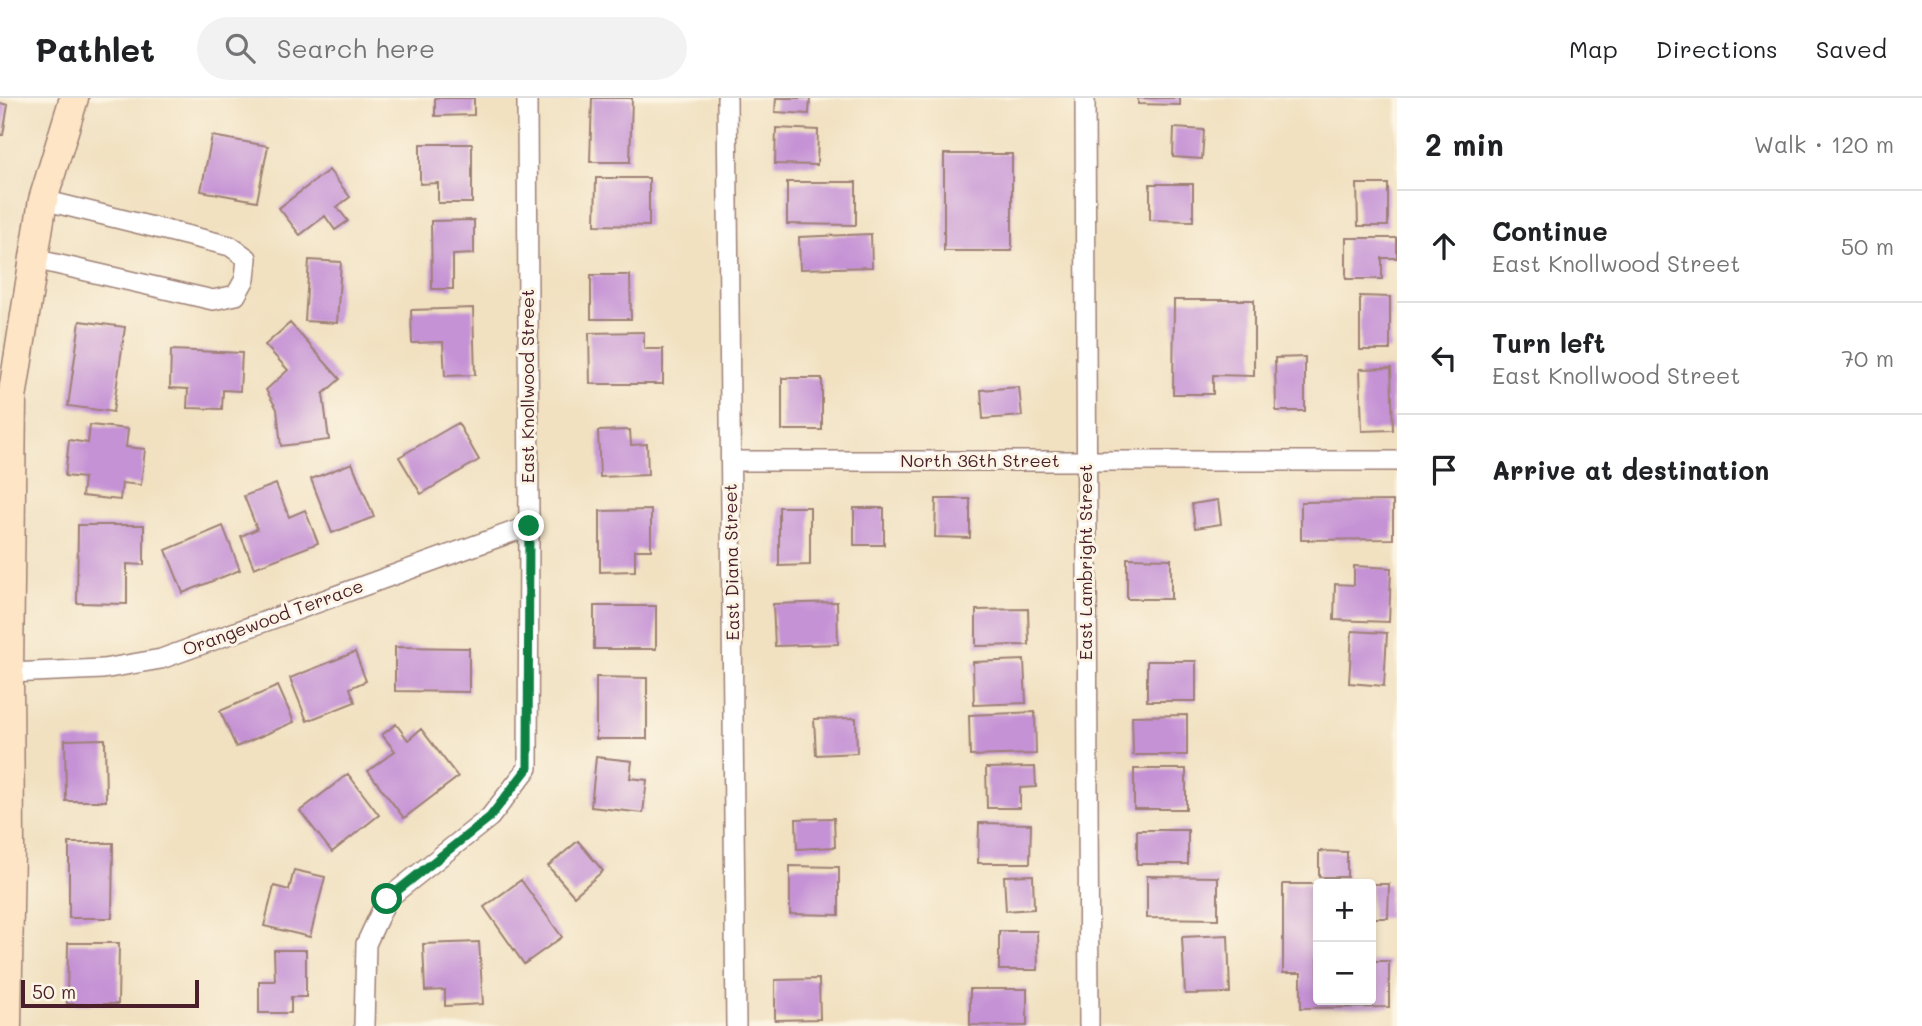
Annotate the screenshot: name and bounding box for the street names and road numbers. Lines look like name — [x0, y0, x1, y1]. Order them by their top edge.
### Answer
street label: East Knollwood Street — [515, 289, 539, 483]
street label: North 36th Street — [900, 448, 1060, 472]
street label: East Lambright Street — [1073, 464, 1097, 660]
street label: East Diana Street — [718, 483, 744, 641]
street label: Orangewood Terrace — [179, 573, 366, 661]

